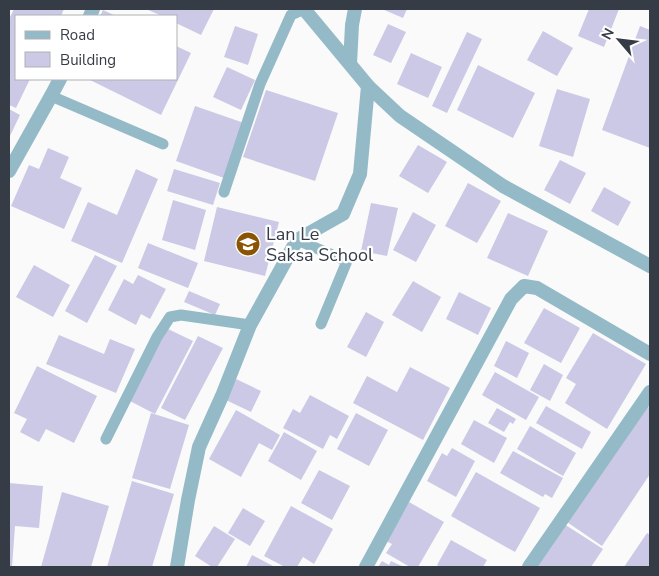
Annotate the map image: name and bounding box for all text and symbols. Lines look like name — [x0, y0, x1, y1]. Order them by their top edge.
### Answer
legend — [15, 15, 178, 80]
north arrow — [594, 15, 644, 65]
text: Road — [60, 25, 95, 45]
text: N — [597, 25, 619, 43]
text: Building — [60, 50, 116, 70]
place label: Lan Le Saksa School — [266, 222, 374, 267]
school or university icon: Lan Le Saksa School — [235, 231, 261, 257]

